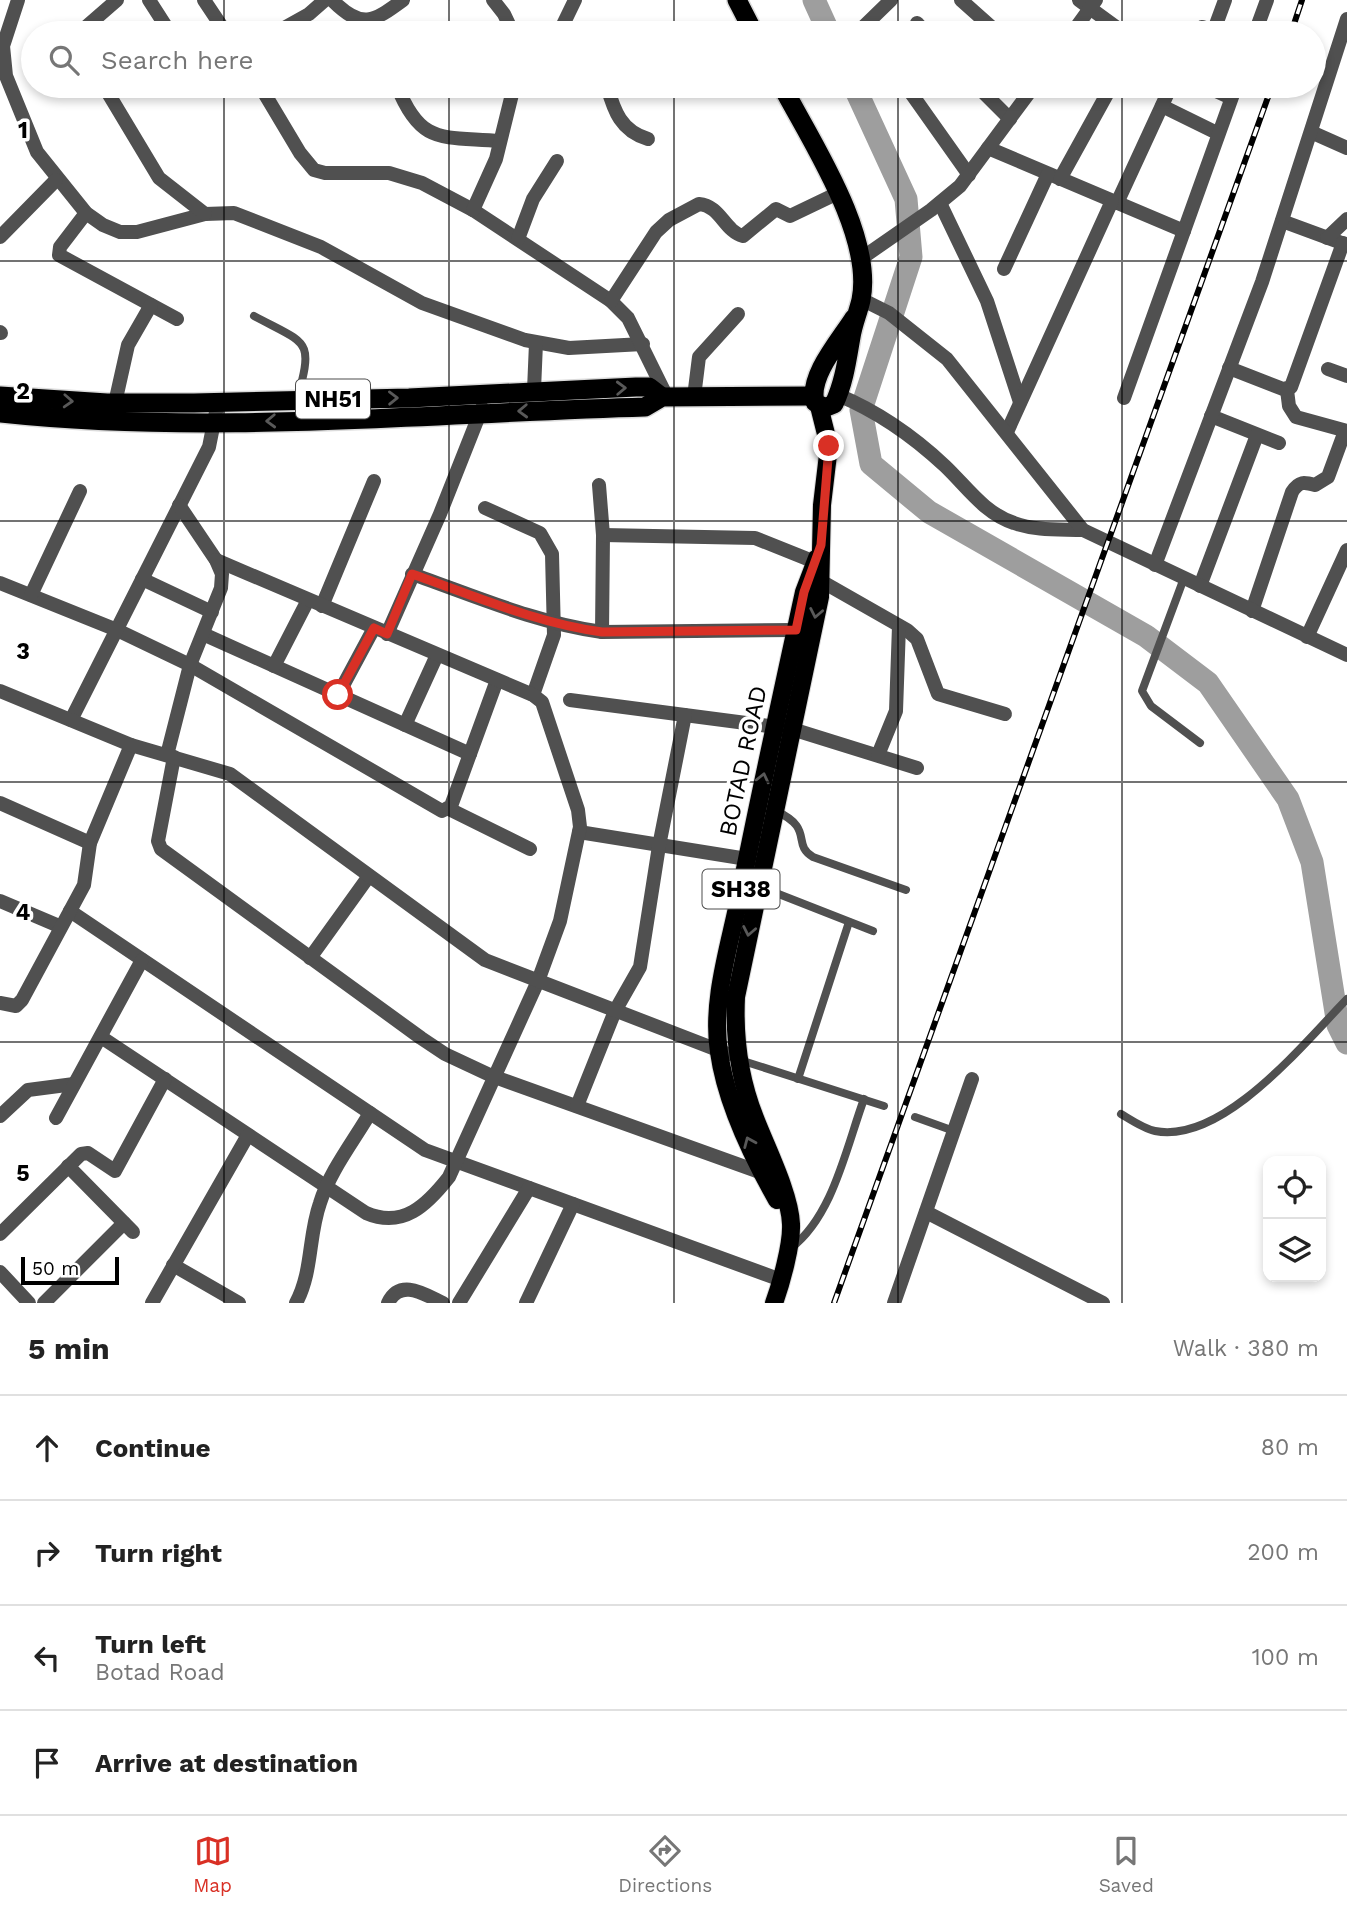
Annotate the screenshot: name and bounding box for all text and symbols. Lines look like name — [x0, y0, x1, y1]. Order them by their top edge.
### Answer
search box — [21, 21, 1326, 98]
icon: search — [45, 41, 83, 79]
text: Search here — [101, 45, 253, 75]
text: 1 — [18, 117, 28, 144]
text: 2 — [16, 378, 30, 405]
road number: NH51 — [296, 380, 370, 418]
one-way arrow — [615, 380, 626, 395]
one-way arrow — [389, 390, 399, 406]
one-way arrow — [63, 393, 74, 408]
one-way arrow — [517, 403, 528, 418]
one-way arrow — [266, 413, 277, 428]
route end — [813, 430, 844, 461]
one-way arrow — [810, 607, 825, 619]
text: 3 — [16, 638, 30, 665]
route start — [322, 679, 353, 710]
street label: BOTAD ROAD — [713, 683, 773, 839]
one-way arrow — [755, 772, 770, 784]
road number: SH38 — [702, 870, 780, 908]
text: 4 — [16, 899, 31, 926]
one-way arrow — [743, 925, 758, 937]
one-way arrow — [743, 1137, 757, 1150]
map controls — [1263, 1156, 1326, 1282]
button: locate — [1263, 1156, 1326, 1219]
text: 5 — [16, 1160, 30, 1187]
button: layers — [1263, 1219, 1326, 1282]
scale bar — [21, 1254, 119, 1286]
text: 50 m — [32, 1257, 79, 1280]
text: 5 min — [28, 1331, 110, 1366]
text: Walk · 380 m — [1173, 1335, 1319, 1362]
icon: ahead — [28, 1429, 66, 1467]
text: Continue — [95, 1433, 211, 1463]
text: 80 m — [1261, 1434, 1319, 1461]
icon: right — [28, 1534, 66, 1572]
text: Turn right — [95, 1538, 222, 1568]
text: 200 m — [1247, 1539, 1319, 1566]
text: Turn left — [95, 1629, 206, 1659]
icon: left — [28, 1639, 66, 1677]
text: 100 m — [1252, 1644, 1319, 1671]
text: Botad Road — [95, 1659, 225, 1686]
icon: arrive — [28, 1744, 66, 1782]
text: Arrive at destination — [95, 1748, 358, 1778]
tab: Map — [193, 1832, 232, 1897]
tab: Directions — [618, 1832, 712, 1897]
tab: Saved — [1099, 1832, 1154, 1897]

